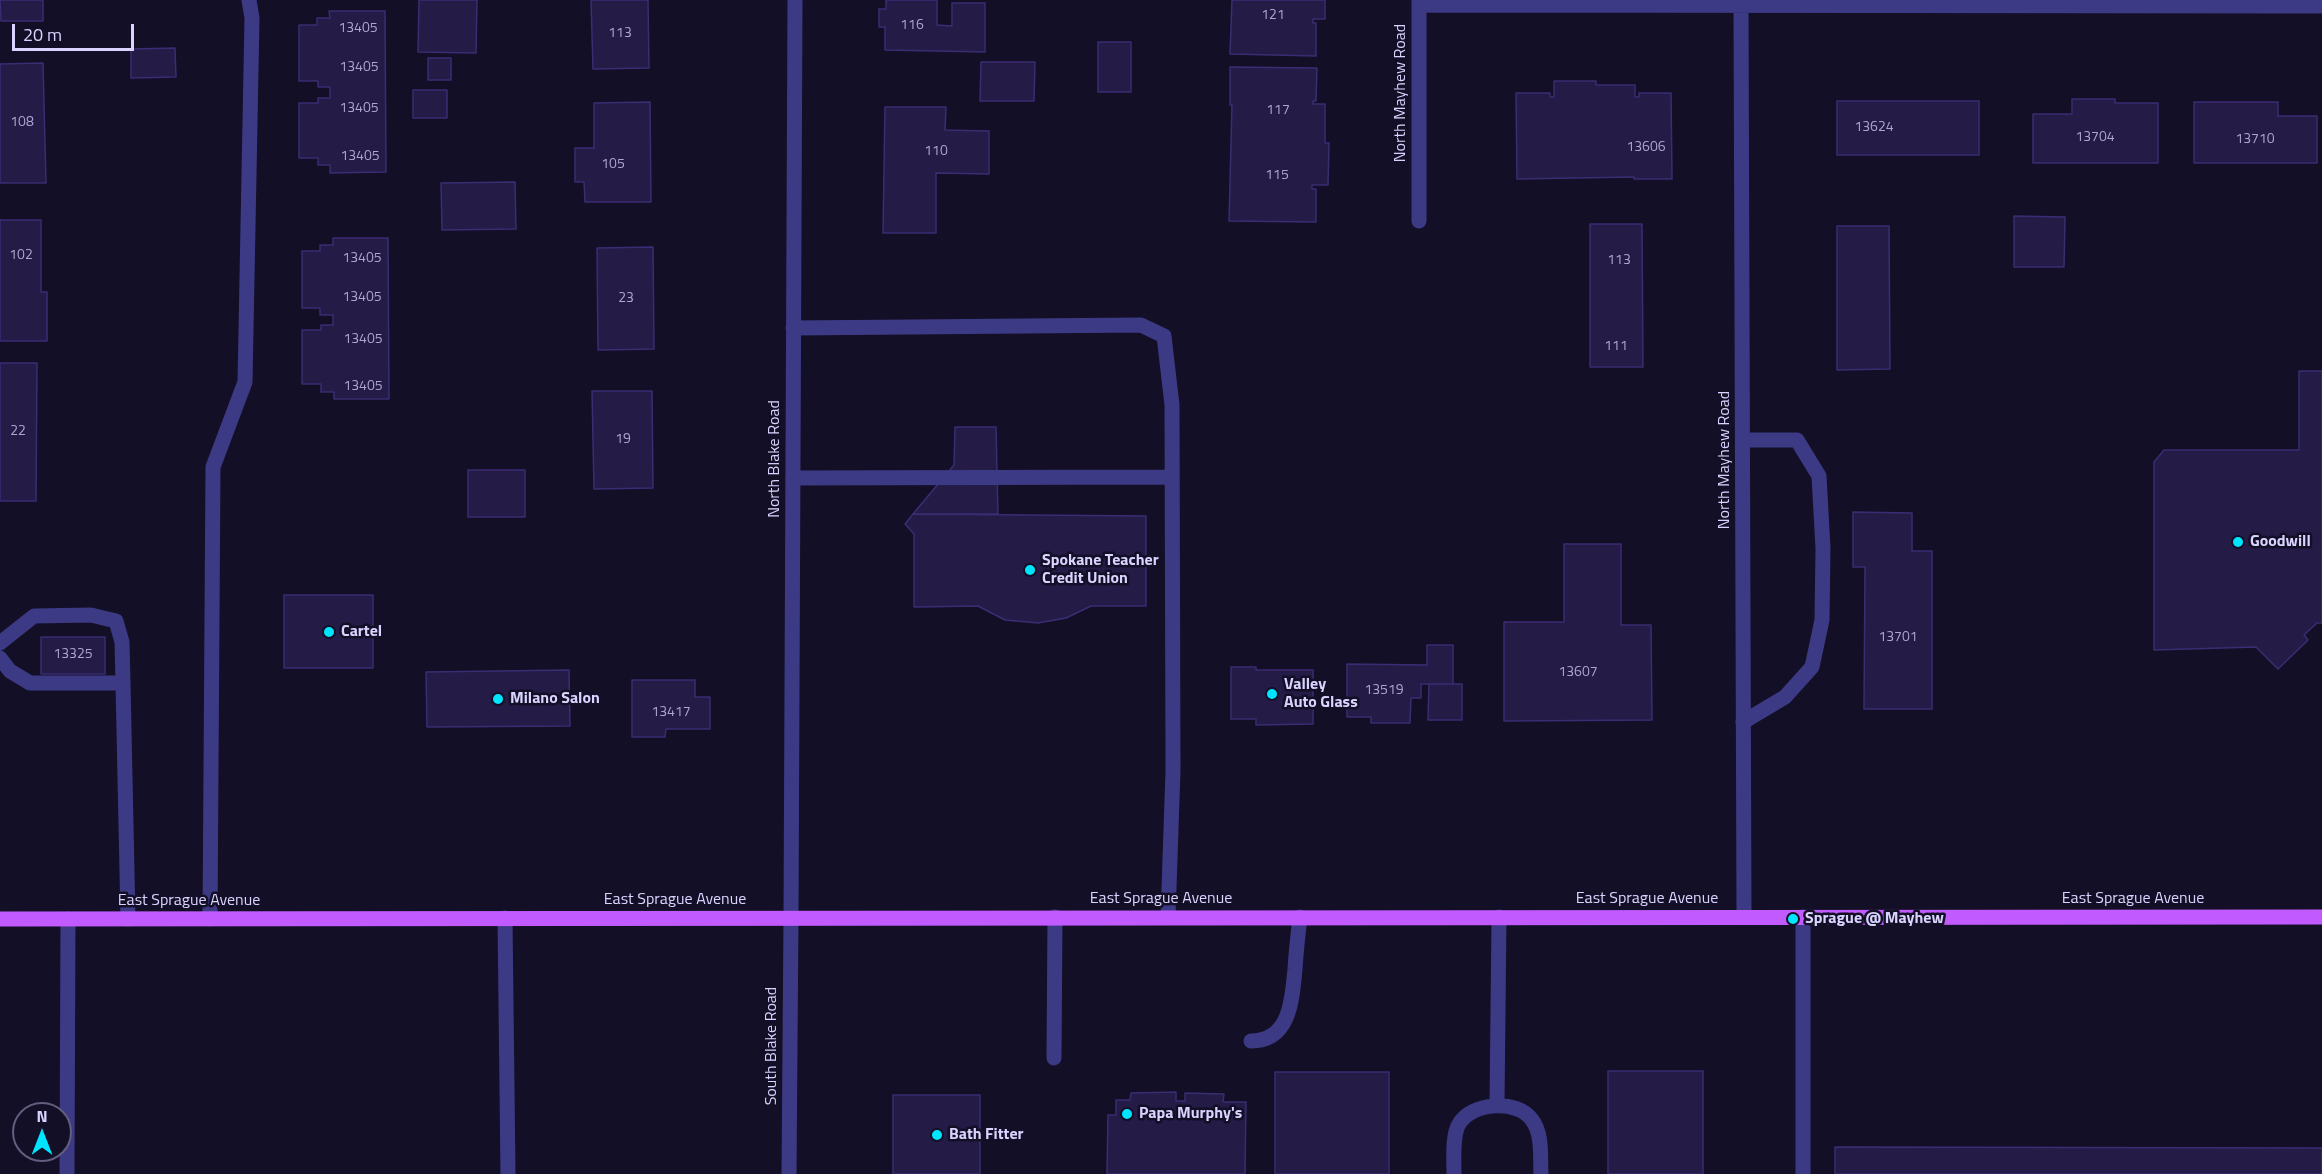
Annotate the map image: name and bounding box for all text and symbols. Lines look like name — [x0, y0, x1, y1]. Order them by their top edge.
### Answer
house number: 121 — [1261, 8, 1285, 24]
scale bar — [15, 12, 136, 50]
house number: 116 — [900, 18, 924, 34]
text: 20 m — [23, 21, 62, 48]
house number: 13405 — [338, 21, 378, 37]
street label: North Mayhew Road — [1391, 24, 1411, 162]
house number: 113 — [608, 26, 632, 42]
house number: 13405 — [339, 60, 379, 76]
house number: 13405 — [339, 101, 379, 117]
house number: 117 — [1266, 103, 1290, 119]
house number: 108 — [10, 115, 34, 131]
house number: 13624 — [1854, 120, 1894, 136]
house number: 13704 — [2075, 130, 2115, 146]
house number: 13710 — [2235, 132, 2275, 148]
house number: 13606 — [1626, 140, 1666, 156]
house number: 110 — [924, 144, 948, 160]
house number: 13405 — [340, 149, 380, 165]
house number: 105 — [601, 157, 625, 173]
house number: 115 — [1265, 168, 1289, 184]
house number: 102 — [9, 248, 33, 264]
house number: 13405 — [342, 251, 382, 267]
house number: 113 — [1607, 253, 1631, 269]
house number: 13405 — [342, 290, 382, 306]
house number: 23 — [618, 291, 634, 307]
house number: 13405 — [343, 332, 383, 348]
house number: 111 — [1604, 339, 1628, 355]
house number: 13405 — [343, 379, 383, 395]
street label: North Mayhew Road — [1715, 391, 1735, 529]
street label: North Blake Road — [765, 400, 785, 518]
house number: 22 — [10, 424, 26, 440]
house number: 19 — [615, 432, 631, 448]
place label: Goodwill — [2250, 532, 2311, 552]
marker: Goodwill — [2231, 535, 2245, 549]
place label: Spokane Teacher Credit Union — [1042, 551, 1159, 589]
marker: Spokane Teacher Credit Union — [1023, 563, 1037, 577]
place label: Cartel — [341, 622, 382, 642]
marker: Cartel — [322, 625, 336, 639]
house number: 13701 — [1878, 630, 1918, 646]
house number: 13325 — [53, 647, 93, 663]
house number: 13607 — [1558, 665, 1598, 681]
place label: Valley Auto Glass — [1284, 675, 1358, 713]
house number: 13519 — [1364, 683, 1404, 699]
marker: Valley Auto Glass — [1265, 687, 1279, 701]
place label: Milano Salon — [510, 689, 600, 709]
marker: Milano Salon — [491, 692, 505, 706]
house number: 13417 — [651, 705, 691, 721]
street label: East Sprague Avenue — [1090, 889, 1232, 909]
street label: East Sprague Avenue — [1576, 889, 1718, 909]
street label: East Sprague Avenue — [2062, 889, 2204, 909]
street label: East Sprague Avenue — [604, 890, 746, 910]
street label: East Sprague Avenue — [118, 891, 260, 911]
place label: Sprague @ Mayhew — [1805, 909, 1944, 929]
marker: Sprague @ Mayhew — [1786, 912, 1800, 926]
street label: South Blake Road — [762, 987, 782, 1105]
north arrow — [12, 1102, 72, 1162]
text: N — [36, 1104, 48, 1128]
place label: Papa Murphy's — [1139, 1104, 1242, 1124]
marker: Papa Murphy's — [1120, 1107, 1134, 1121]
place label: Bath Fitter — [949, 1125, 1023, 1145]
marker: Bath Fitter — [930, 1128, 944, 1142]

